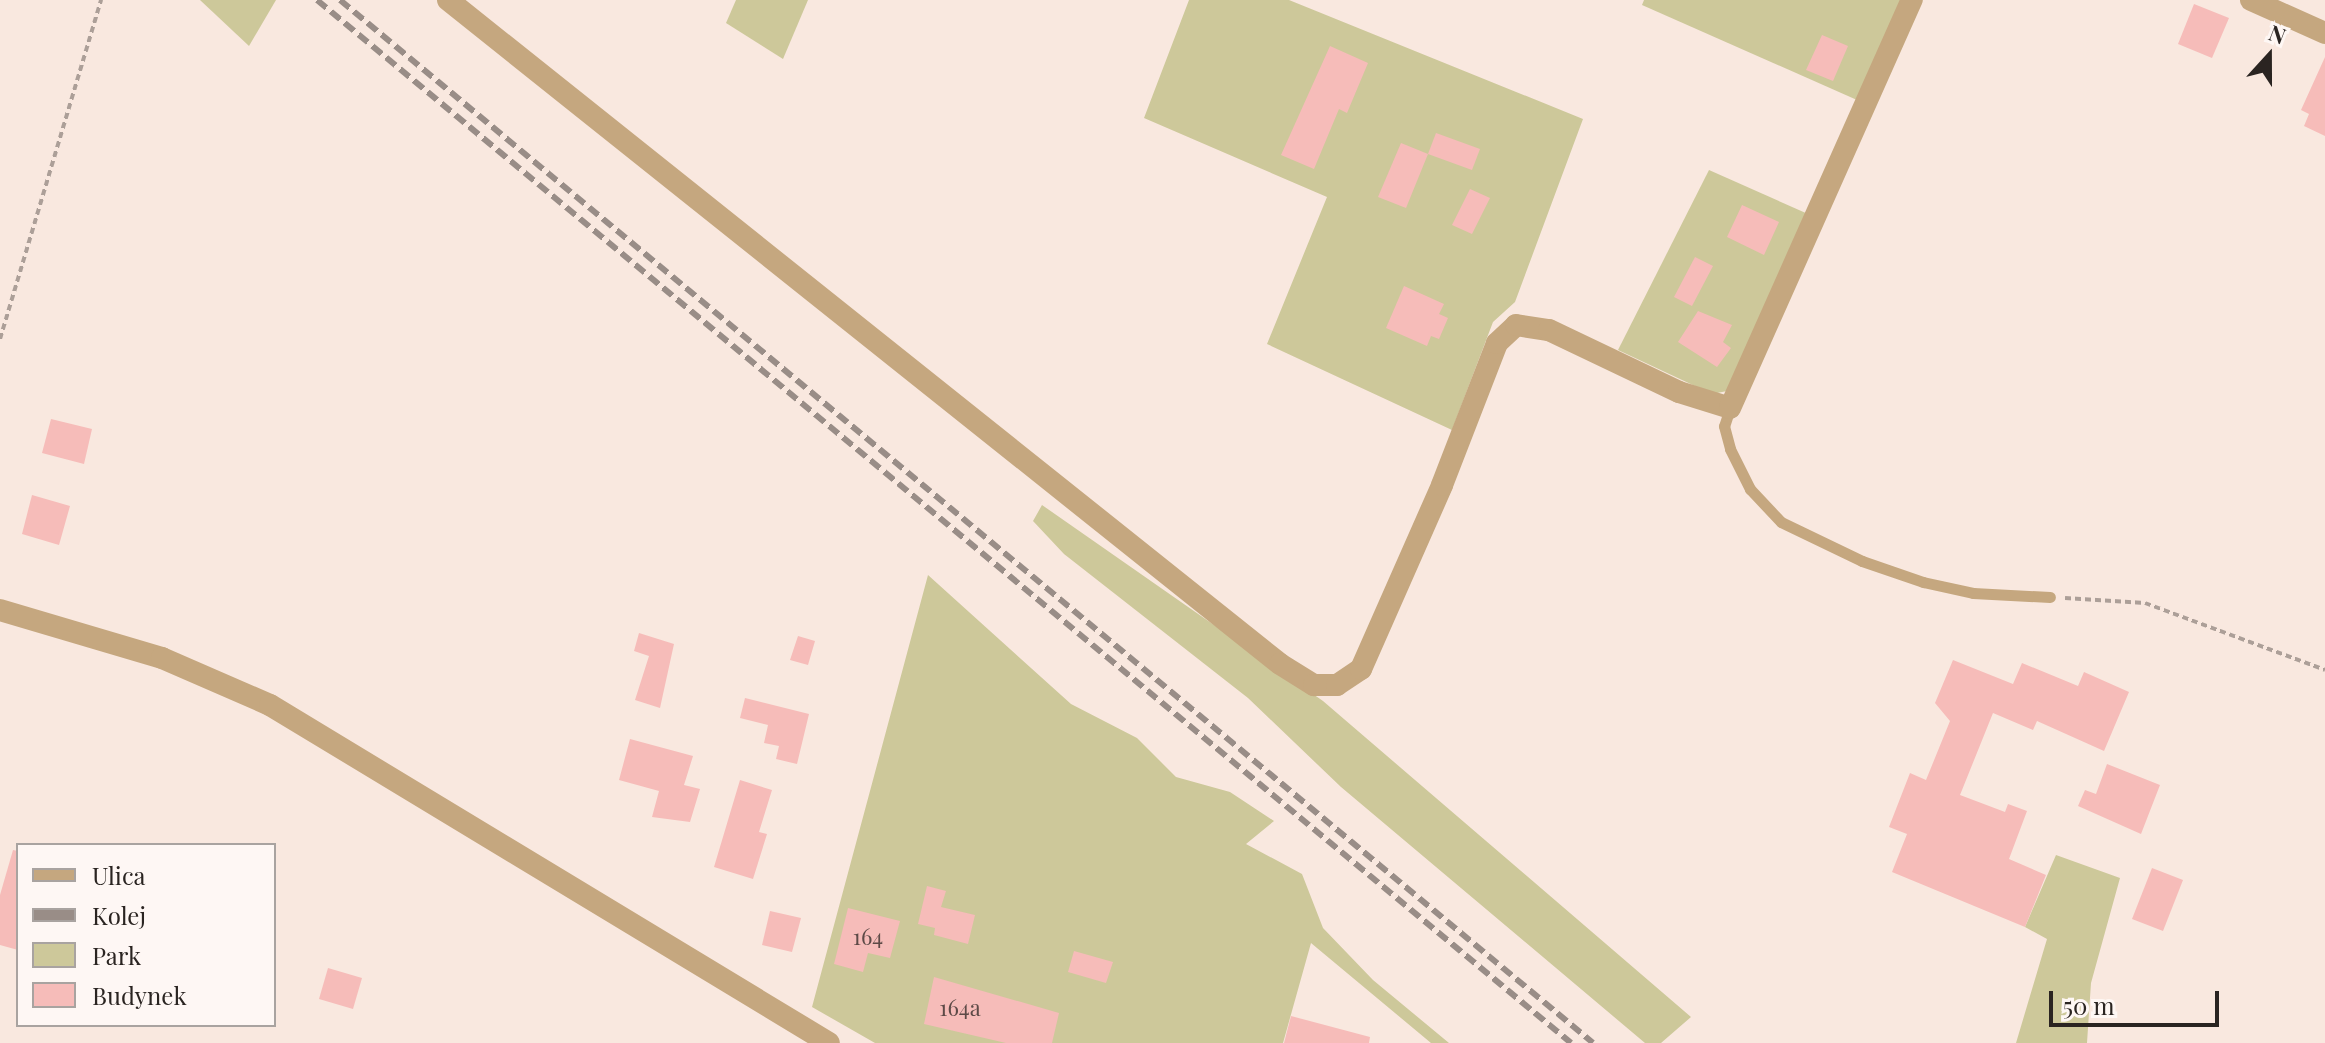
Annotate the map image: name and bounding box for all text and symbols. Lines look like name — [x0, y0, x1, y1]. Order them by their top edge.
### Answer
north arrow — [2229, 16, 2309, 96]
text: N — [2265, 17, 2290, 50]
legend — [16, 843, 276, 1027]
text: Ulica — [92, 859, 146, 891]
text: Kolej — [92, 899, 146, 931]
house number: 164 — [853, 924, 883, 950]
text: Park — [92, 939, 141, 971]
scale bar — [2053, 975, 2223, 1025]
text: Budynek — [92, 979, 187, 1011]
text: 50 m — [2063, 989, 2115, 1021]
house number: 164a — [939, 995, 981, 1021]

